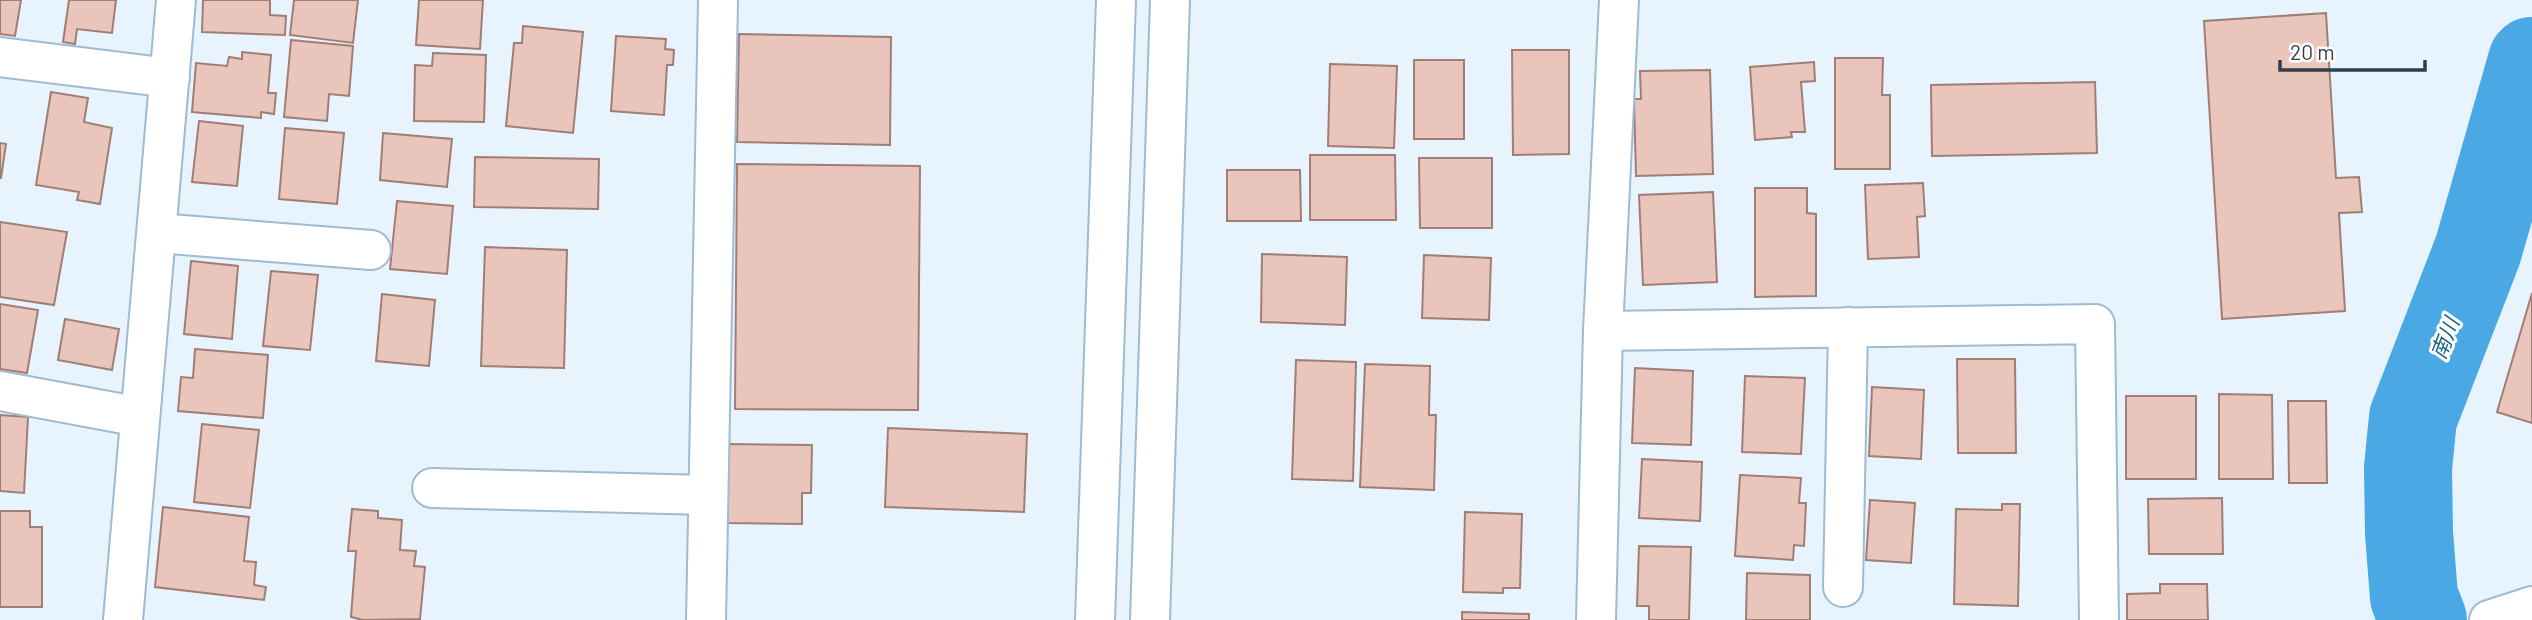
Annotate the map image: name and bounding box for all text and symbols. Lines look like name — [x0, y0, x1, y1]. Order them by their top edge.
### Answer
scale bar — [2280, 28, 2425, 72]
text: 20 m — [2290, 39, 2335, 64]
water label: 南川 — [2425, 312, 2464, 362]

